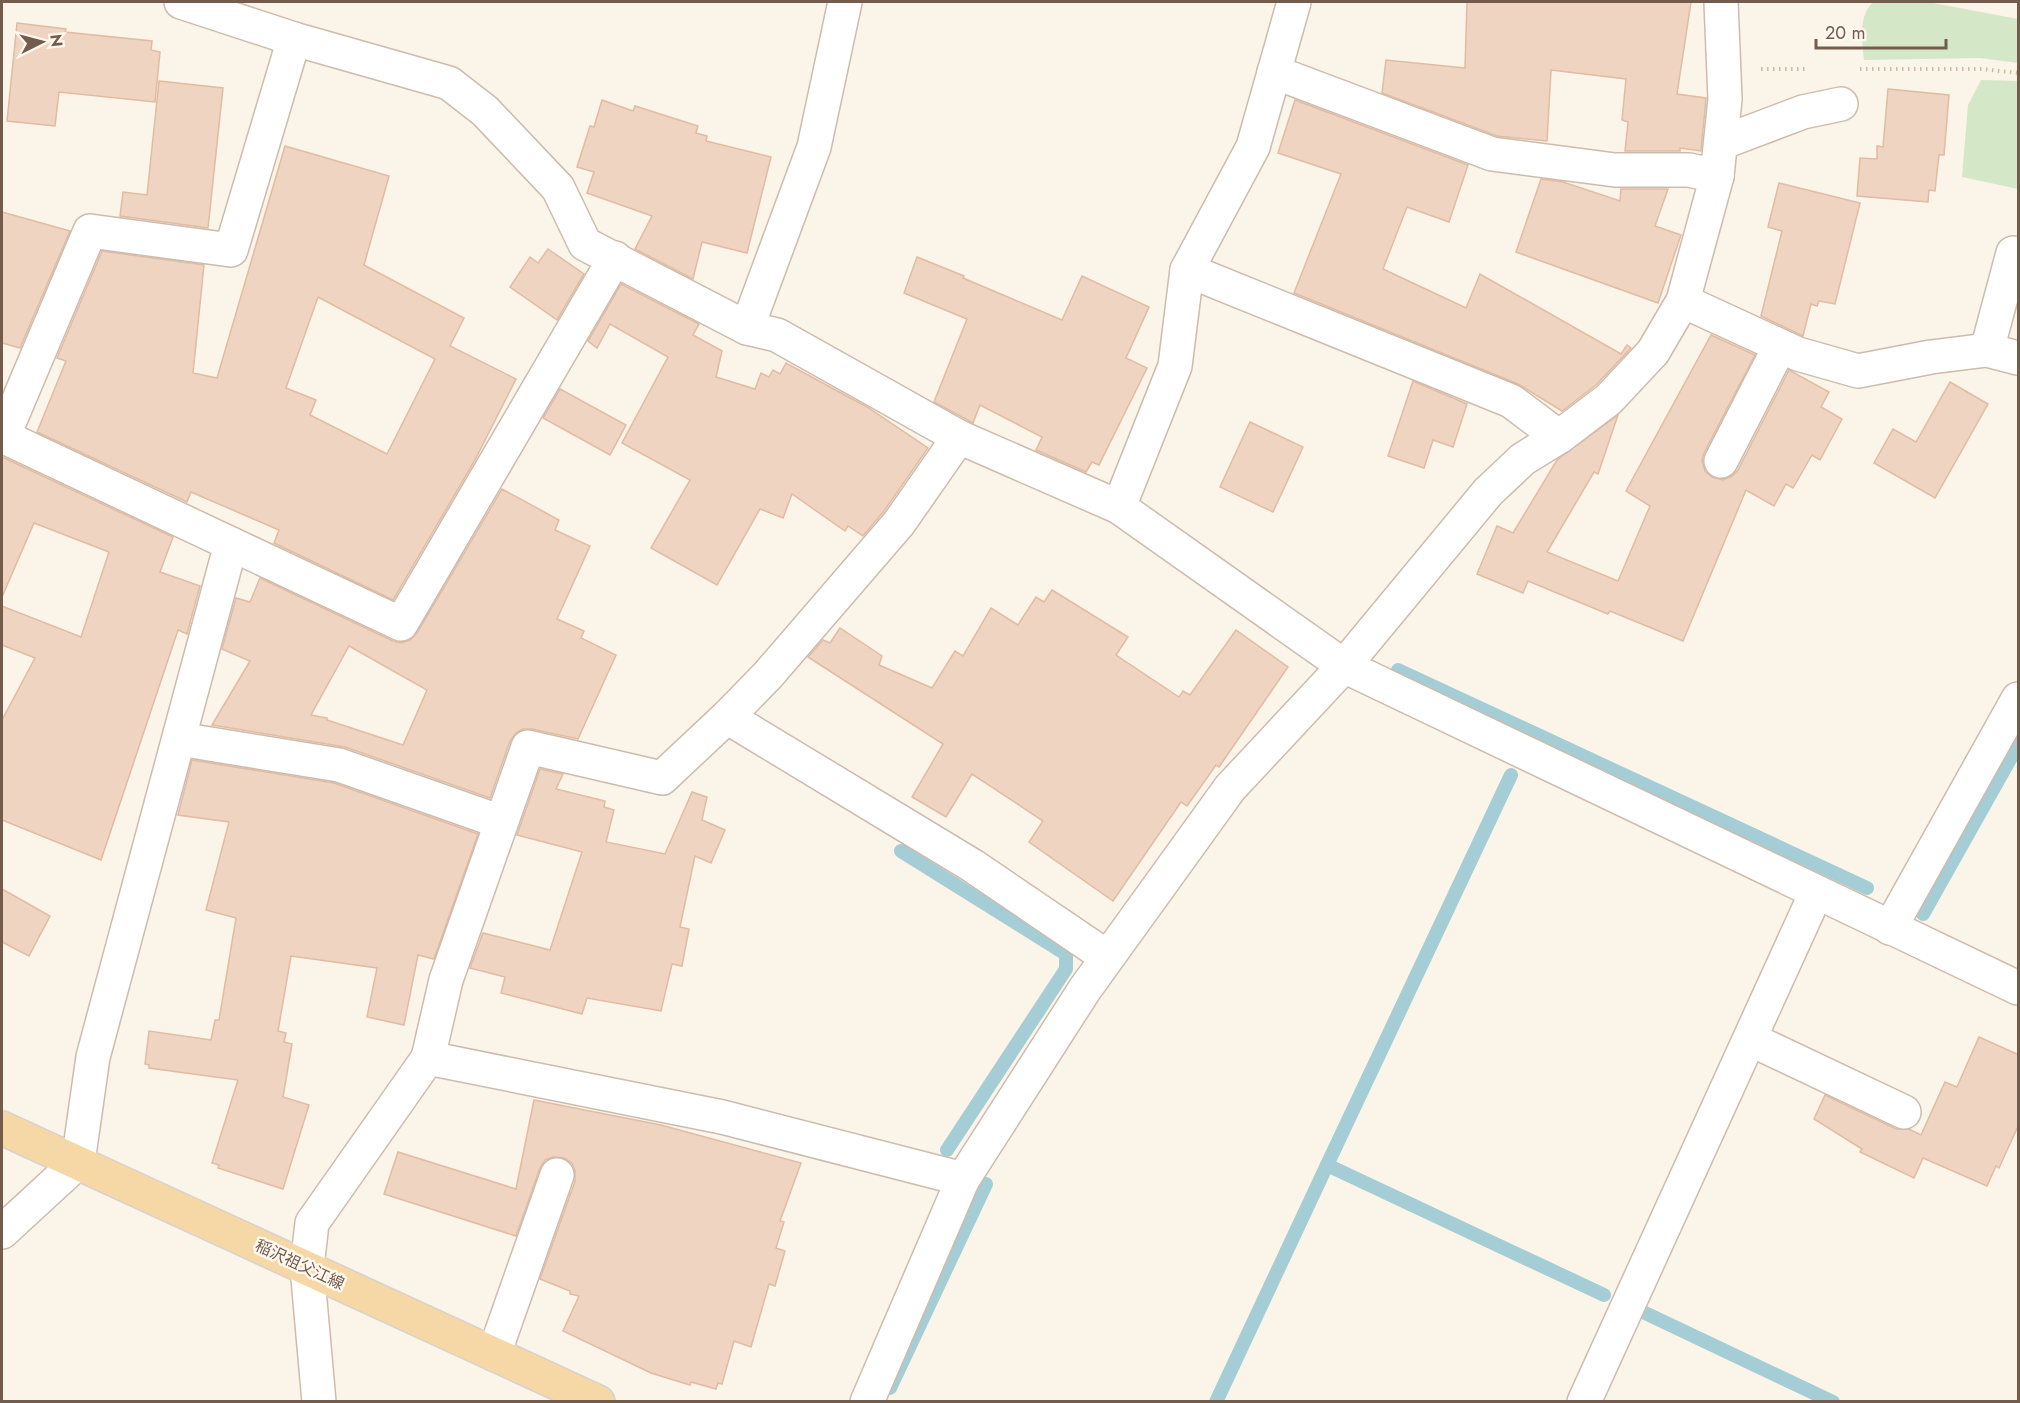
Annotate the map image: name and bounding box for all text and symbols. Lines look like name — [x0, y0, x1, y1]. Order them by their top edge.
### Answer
north arrow — [12, 12, 72, 72]
scale bar — [1816, 12, 1946, 50]
text: 20 m — [1825, 20, 1865, 46]
text: N — [44, 33, 69, 48]
street label: 稲沢祖父江線 — [251, 1234, 348, 1295]

